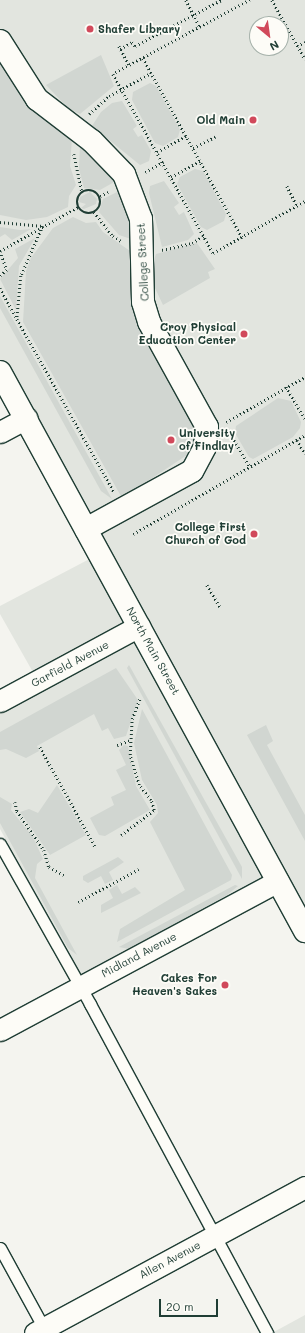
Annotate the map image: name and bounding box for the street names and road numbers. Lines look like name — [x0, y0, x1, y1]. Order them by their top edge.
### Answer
street label: College Street — [134, 222, 152, 302]
street label: North Main Street — [123, 605, 183, 697]
street label: Garfield Avenue — [29, 638, 111, 690]
street label: Midland Avenue — [99, 930, 179, 980]
street label: Allen Avenue — [137, 1238, 203, 1282]

